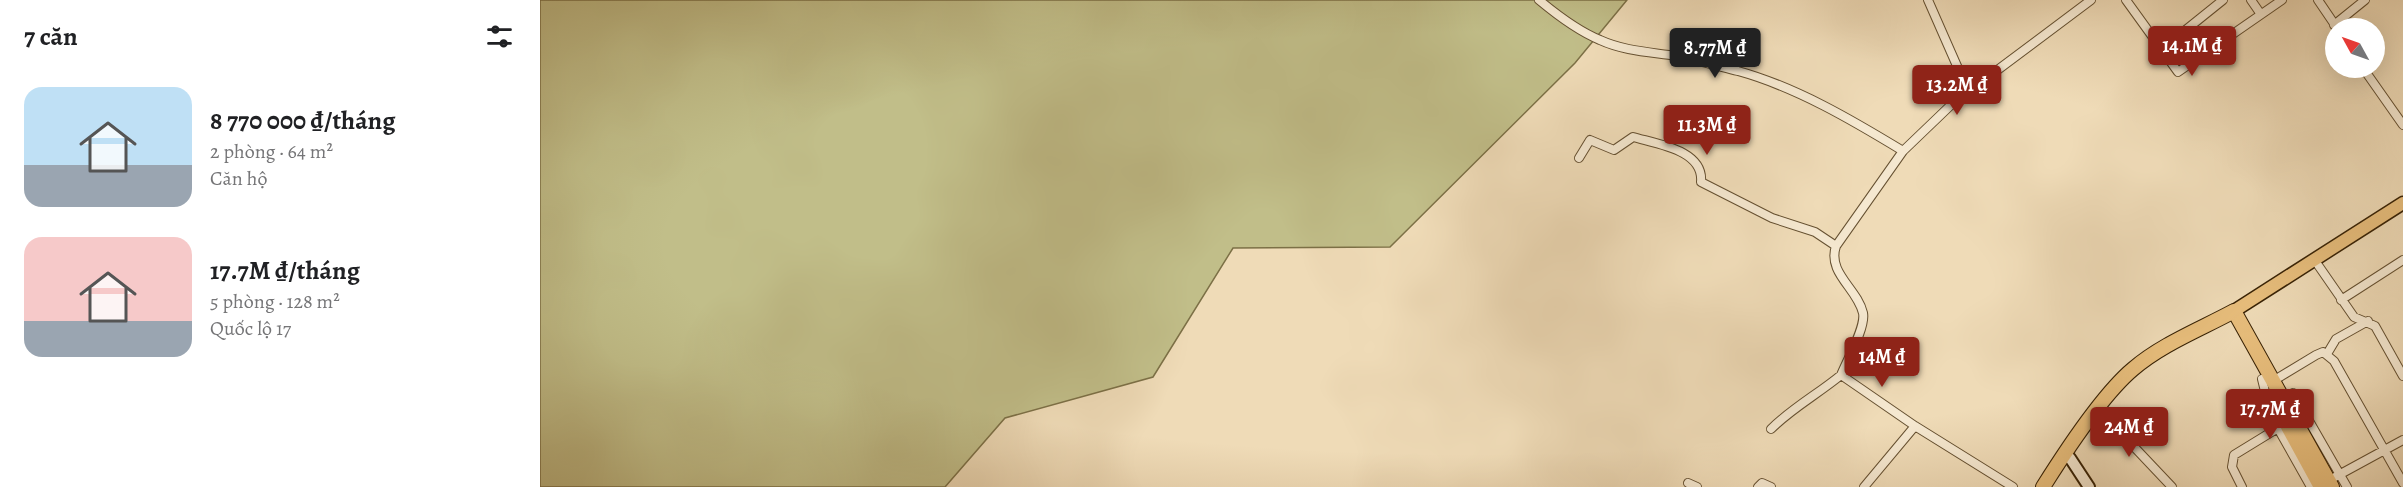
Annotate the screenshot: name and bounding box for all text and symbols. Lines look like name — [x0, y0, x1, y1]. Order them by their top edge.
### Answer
north arrow — [2325, 18, 2385, 78]
map controls — [2325, 18, 2385, 78]
text: 7 căn — [24, 19, 78, 54]
icon: filters — [483, 20, 516, 53]
pin: 14.1M ₫ — [2137, 26, 2247, 77]
pin: 8.77M ₫ — [1660, 28, 1770, 79]
text: 14.1M ₫ — [2162, 32, 2222, 59]
text: 8.77M ₫ — [1684, 34, 1746, 61]
pin: 13.2M ₫ — [1902, 65, 2012, 116]
text: 13.2M ₫ — [1926, 71, 1988, 98]
text: 8 770 000 ₫/tháng — [210, 103, 395, 138]
pin: 11.3M ₫ — [1652, 105, 1762, 156]
icon: home — [72, 111, 144, 183]
text: 11.3M ₫ — [1678, 111, 1736, 138]
text: 2 phòng · 64 m² — [210, 138, 333, 165]
text: Căn hộ — [210, 165, 267, 192]
text: 17.7M ₫/tháng — [210, 253, 360, 288]
icon: home — [72, 261, 144, 333]
text: 5 phòng · 128 m² — [210, 288, 340, 315]
text: Quốc lộ 17 — [210, 315, 291, 342]
pin: 14M ₫ — [1840, 337, 1924, 388]
text: 14M ₫ — [1858, 343, 1906, 370]
pin: 17.7M ₫ — [2215, 389, 2325, 440]
text: 17.7M ₫ — [2240, 395, 2300, 422]
pin: 24M ₫ — [2087, 407, 2171, 458]
text: 24M ₫ — [2104, 413, 2154, 440]

